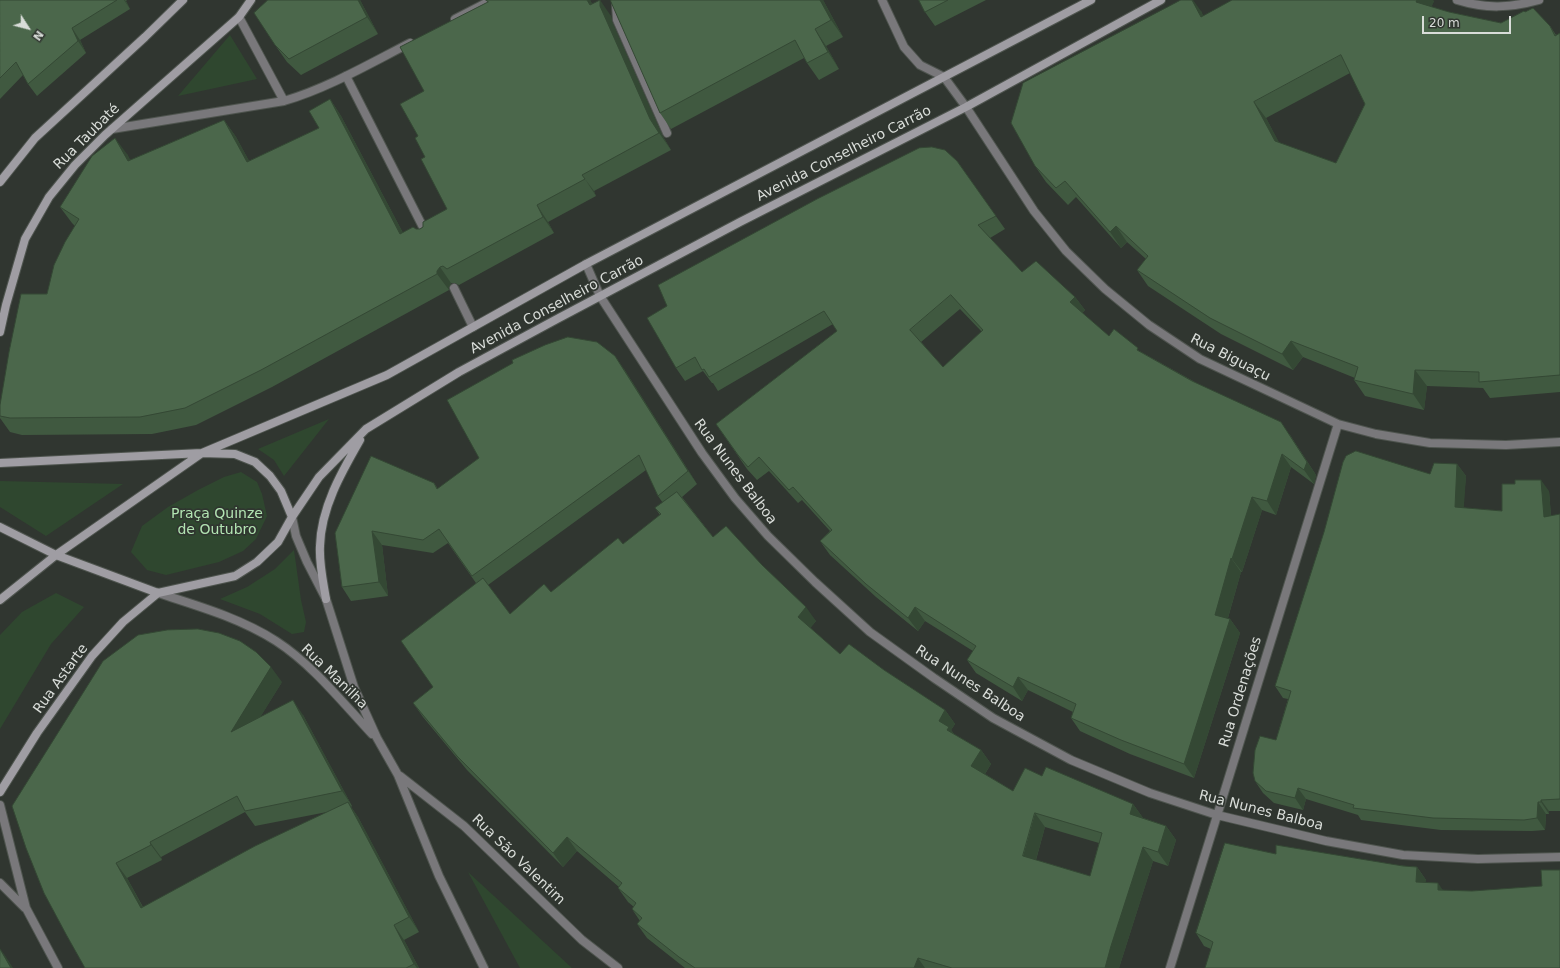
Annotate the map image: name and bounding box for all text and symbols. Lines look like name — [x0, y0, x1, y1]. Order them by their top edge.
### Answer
north arrow — [8, 8, 48, 48]
scale bar — [1424, 8, 1513, 34]
text: 20 m — [1429, 16, 1460, 30]
text: N — [30, 28, 46, 43]
street label: Rua Taubaté — [51, 101, 123, 173]
street label: Avenida Conselheiro Carrão — [754, 102, 934, 206]
street label: Avenida Conselheiro Carrão — [467, 252, 647, 358]
street label: Rua Biguaçu — [1187, 331, 1273, 385]
street label: Rua Nunes Balboa — [690, 416, 780, 528]
park label: Praça Quinze de Outubro — [171, 506, 263, 538]
street label: Rua Ordenações — [1216, 635, 1266, 749]
street label: Rua Astarte — [30, 641, 92, 717]
street label: Rua Manilha — [297, 641, 371, 713]
street label: Rua Nunes Balboa — [912, 642, 1028, 726]
street label: Rua Nunes Balboa — [1197, 787, 1325, 835]
street label: Rua São Valentim — [468, 811, 568, 909]

